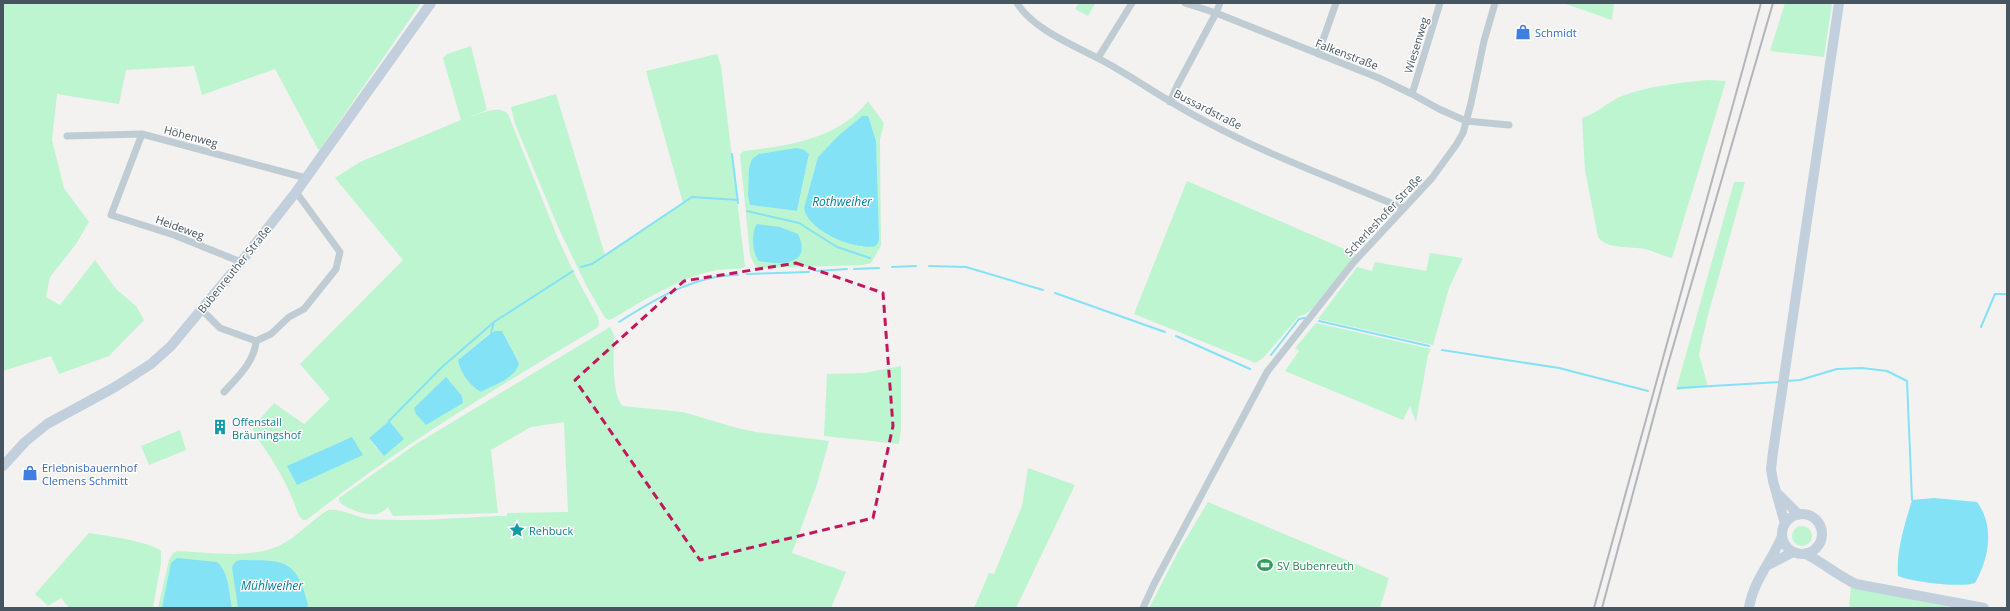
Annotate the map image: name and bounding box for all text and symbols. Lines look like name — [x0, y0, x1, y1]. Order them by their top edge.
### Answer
street label: Wiesenweg — [1400, 15, 1432, 75]
shop icon: Schmidt — [1514, 23, 1532, 41]
place label: Schmidt — [1535, 25, 1577, 40]
street label: Falkenstraße — [1313, 35, 1381, 73]
street label: Bussardstraße — [1171, 85, 1245, 133]
street label: Höhenweg — [162, 122, 220, 150]
street label: Scherleshofer Straße — [1341, 171, 1425, 259]
water label: Rothweiher — [812, 193, 873, 210]
street label: Heideweg — [154, 211, 206, 243]
street label: Bubenreuther Straße — [194, 222, 274, 316]
place label: Offenstall Bräuningshof — [232, 414, 302, 442]
building icon: Offenstall Bräuningshof — [211, 418, 229, 436]
place label: Erlebnisbauernhof Clemens Schmitt — [42, 460, 138, 488]
shop icon: Erlebnisbauernhof Clemens Schmitt — [21, 464, 39, 482]
place icon: Rehbuck — [508, 521, 526, 539]
place label: Rehbuck — [529, 523, 573, 538]
sports icon: SV Bubenreuth — [1256, 556, 1274, 574]
place label: SV Bubenreuth — [1277, 558, 1354, 573]
water label: Mühlweiher — [241, 577, 304, 594]

